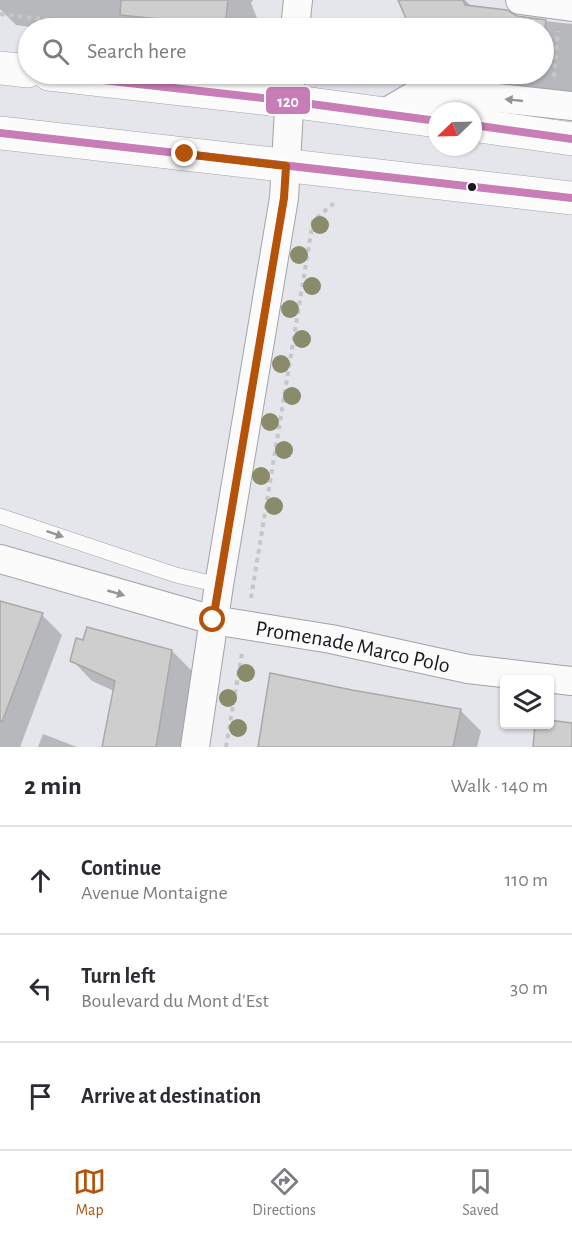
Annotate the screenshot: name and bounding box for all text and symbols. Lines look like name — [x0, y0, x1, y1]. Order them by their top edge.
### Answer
search box — [18, 18, 554, 84]
icon: search — [39, 35, 72, 68]
text: Search here — [87, 40, 186, 62]
line badge: 120 — [265, 86, 311, 115]
text: 120 — [277, 94, 299, 110]
one-way arrow — [504, 95, 523, 105]
north arrow — [428, 102, 482, 156]
route end — [171, 140, 197, 166]
unlabelled marker — [466, 181, 478, 193]
one-way arrow — [47, 530, 65, 540]
one-way arrow — [108, 589, 126, 598]
route start — [199, 606, 225, 632]
street label: Promenade Marco Polo — [254, 617, 452, 677]
map controls — [500, 675, 554, 729]
button: layers — [500, 675, 554, 729]
text: 2 min — [24, 773, 82, 799]
text: Walk · 140 m — [450, 776, 548, 796]
text: Continue — [81, 857, 161, 879]
icon: ahead — [24, 864, 57, 897]
text: 110 m — [504, 870, 548, 890]
text: Avenue Montaigne — [81, 883, 228, 903]
text: Turn left — [81, 965, 155, 987]
icon: left — [24, 972, 57, 1005]
text: 30 m — [510, 978, 548, 998]
text: Boulevard du Mont d'Est — [81, 991, 269, 1011]
icon: arrive — [24, 1080, 57, 1113]
text: Arrive at destination — [81, 1085, 261, 1107]
tab: Map — [73, 1165, 106, 1220]
tab: Directions — [252, 1165, 316, 1220]
tab: Saved — [462, 1165, 499, 1220]

